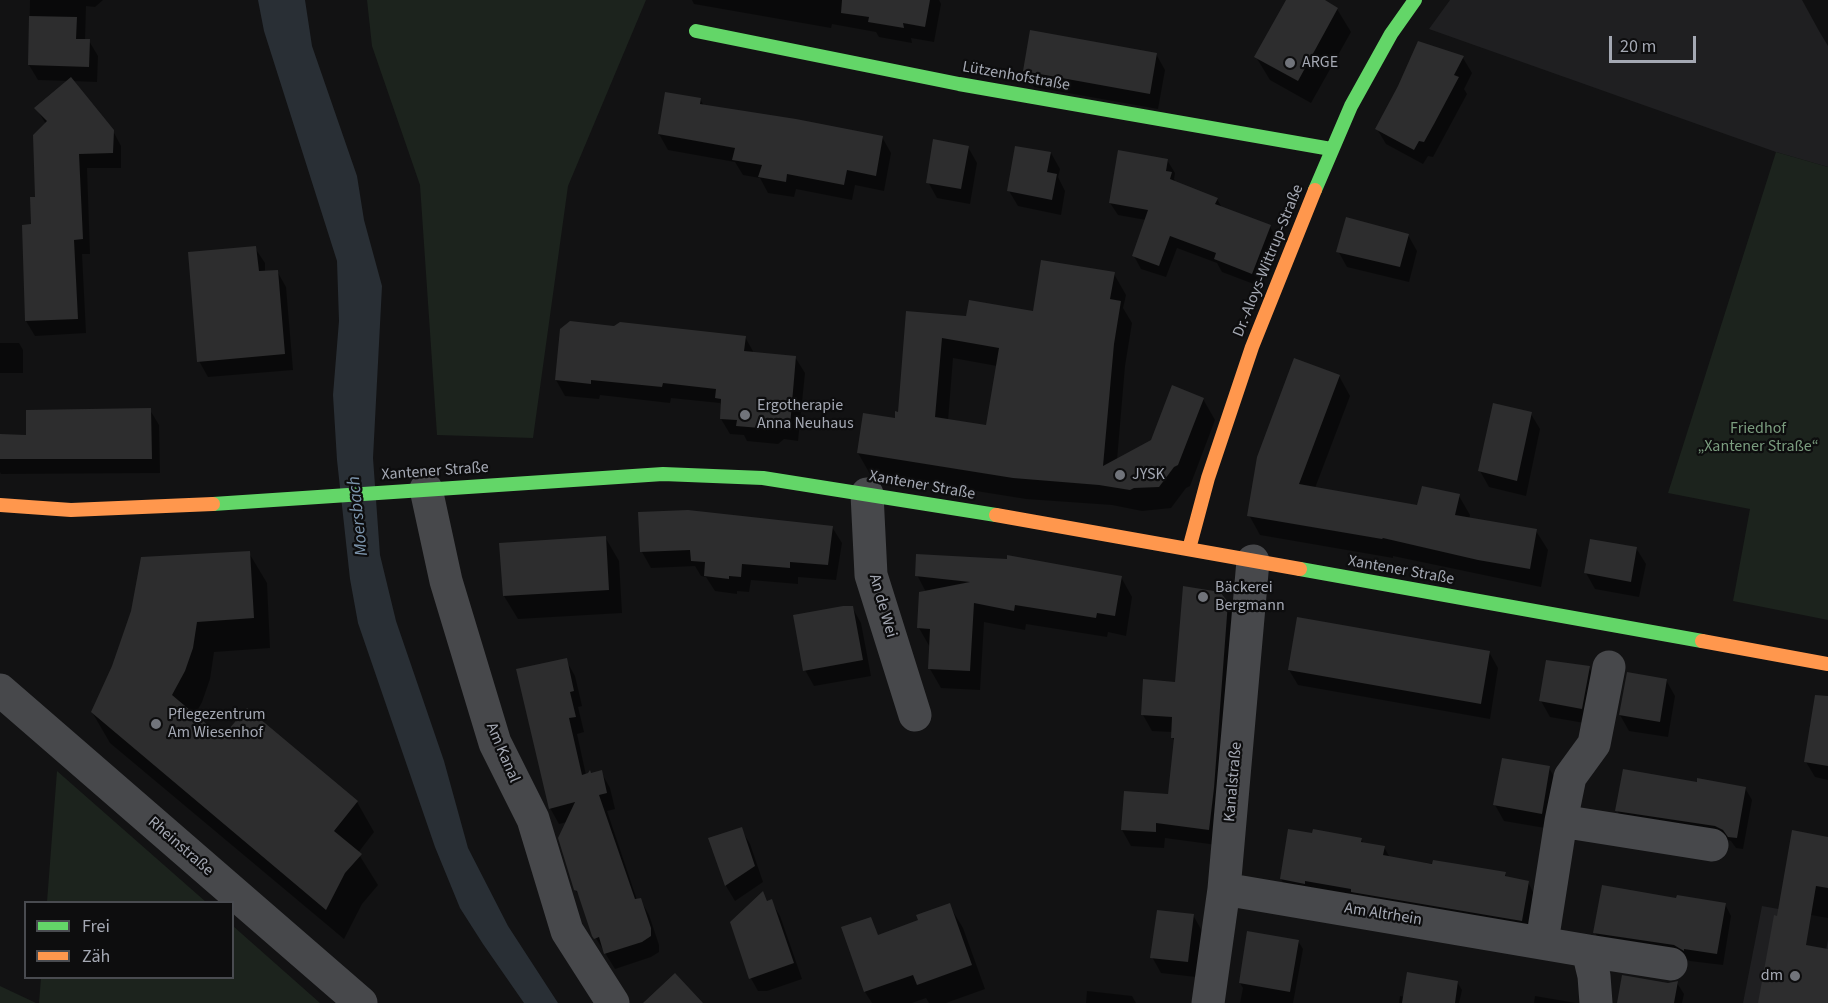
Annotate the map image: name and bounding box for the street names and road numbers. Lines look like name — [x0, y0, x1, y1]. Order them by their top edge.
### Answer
street label: Lützenhofstraße — [961, 58, 1071, 96]
street label: Dr.-Aloys-Wittrup-Straße — [1230, 182, 1308, 340]
street label: Xantener Straße — [381, 459, 489, 485]
street label: Xantener Straße — [867, 467, 977, 505]
street label: Xantener Straße — [1346, 552, 1456, 590]
street label: An de Wei — [864, 572, 900, 640]
street label: Am Kanal — [481, 720, 523, 786]
street label: Kanalstraße — [1221, 741, 1247, 823]
street label: Rheinstraße — [143, 813, 217, 881]
street label: Am Altrhein — [1343, 899, 1423, 931]

